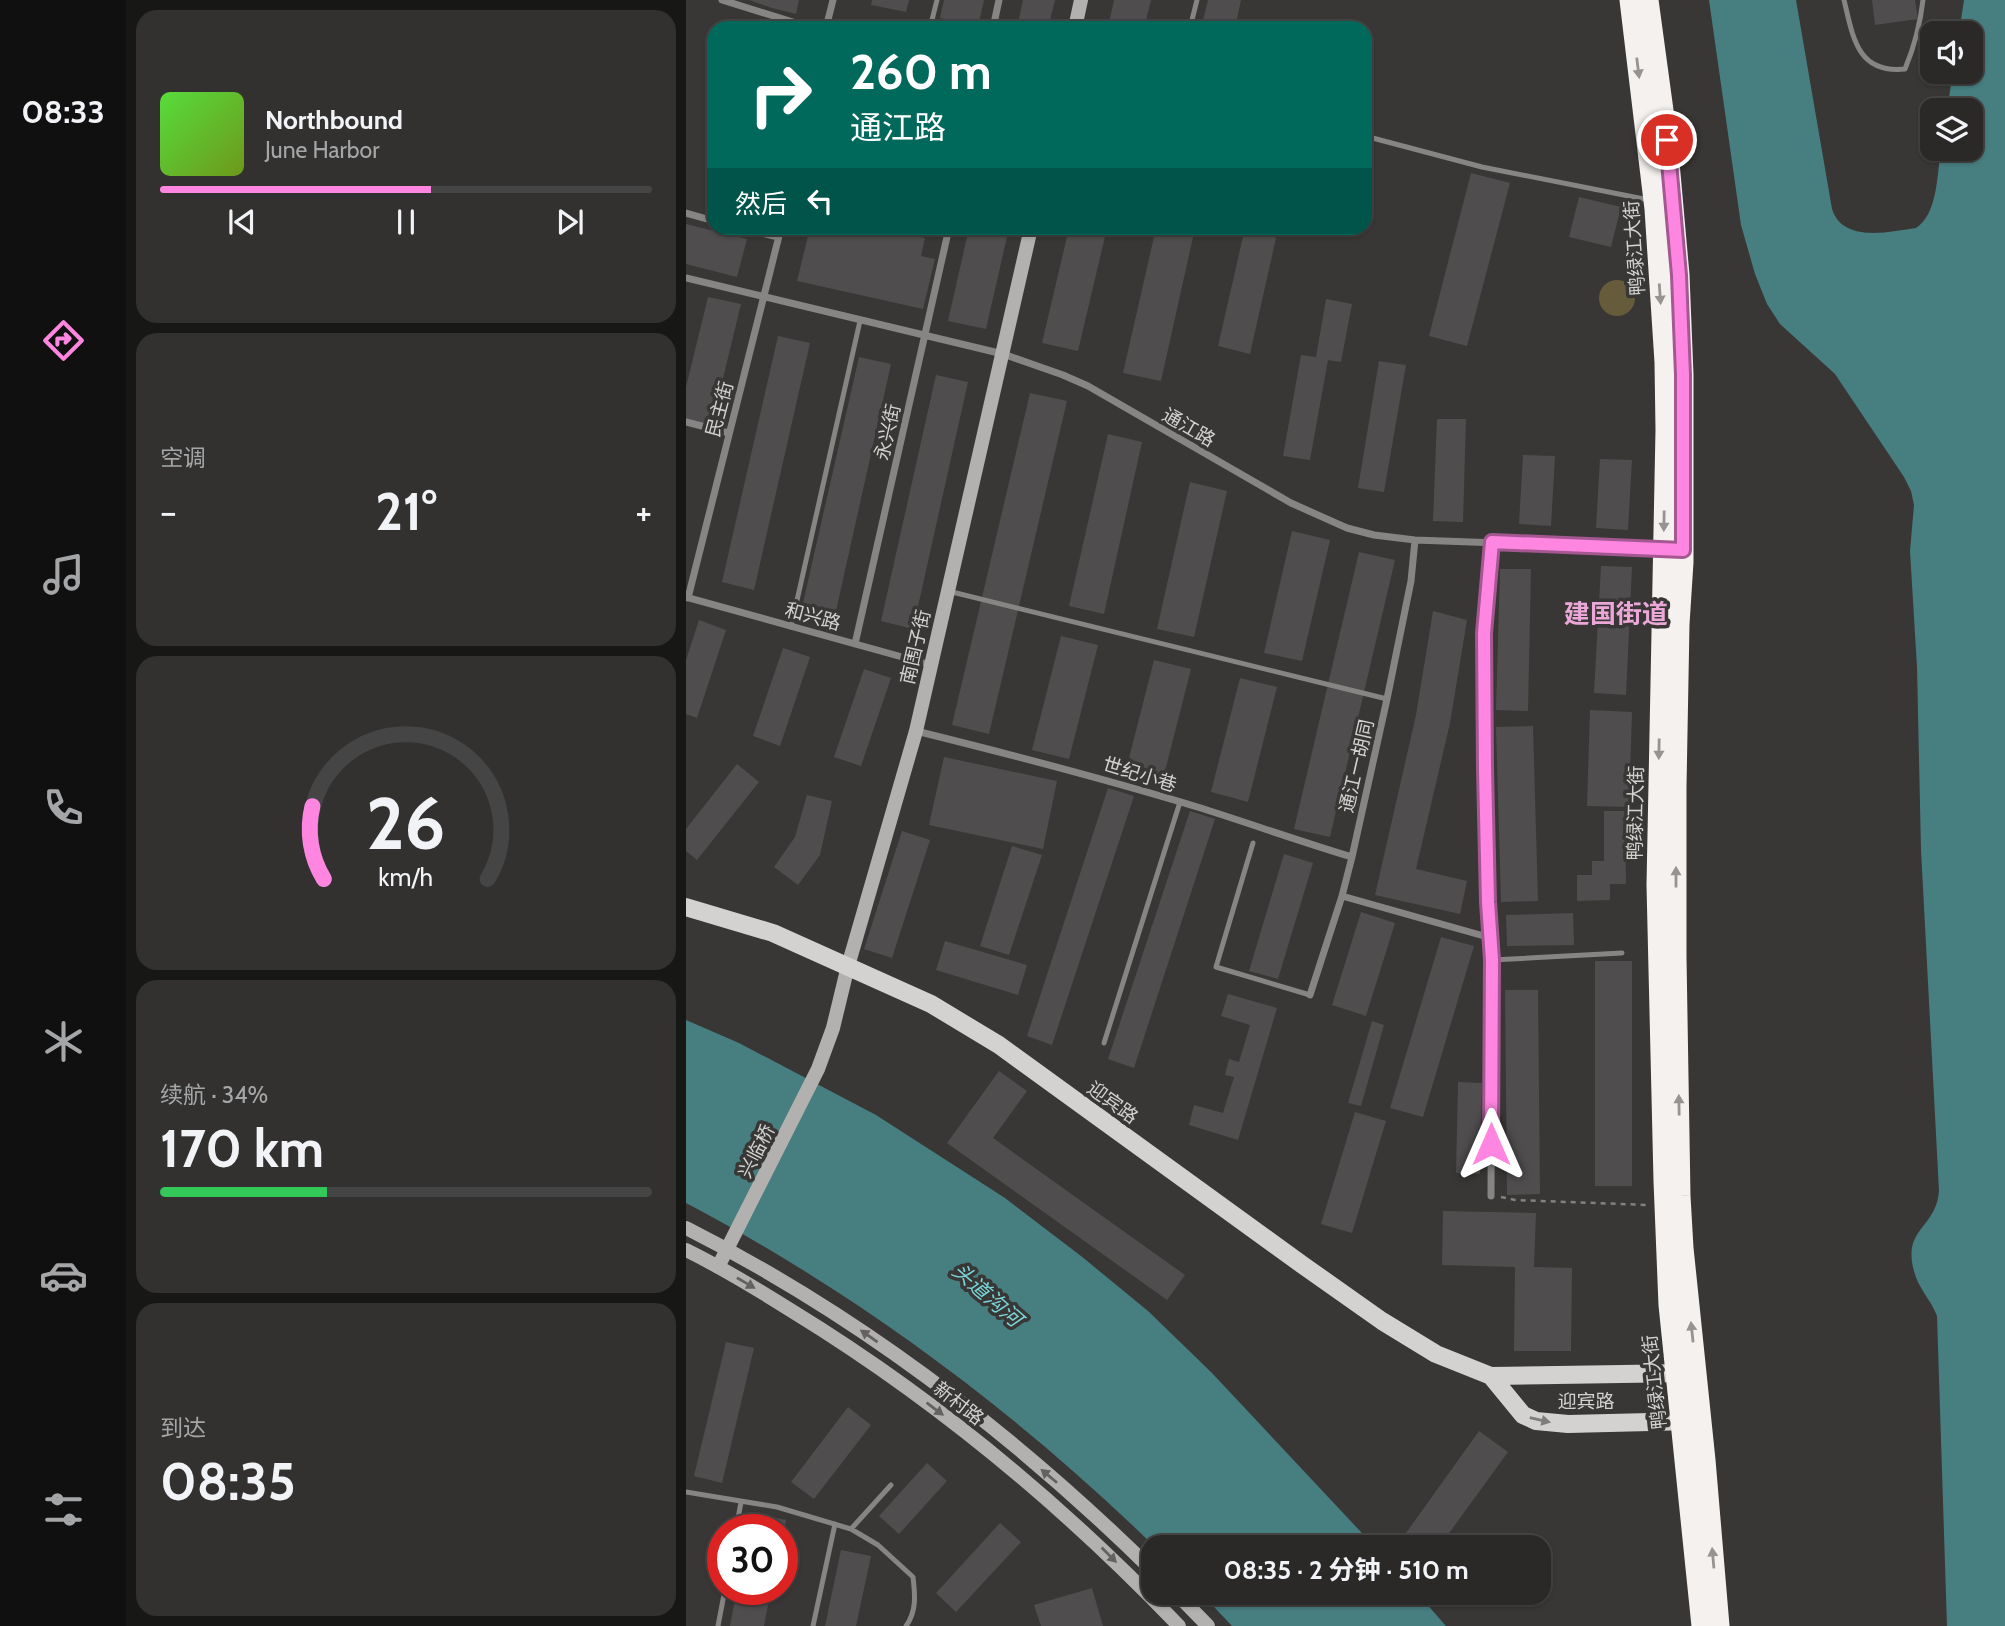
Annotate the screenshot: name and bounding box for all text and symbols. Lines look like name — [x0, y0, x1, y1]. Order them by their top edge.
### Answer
map controls — [1920, 21, 1983, 161]
button: sound — [1920, 21, 1983, 84]
text: 260 m — [850, 42, 992, 101]
icon: right — [735, 49, 826, 140]
one-way arrow — [1632, 57, 1643, 79]
text: 08:33 — [21, 92, 105, 131]
button: layers — [1920, 98, 1983, 161]
text: Northbound — [265, 104, 403, 136]
text: 通江路 — [850, 108, 946, 147]
pin — [1637, 110, 1697, 170]
icon: arrive — [1648, 121, 1686, 159]
text: June Harbor — [265, 136, 379, 164]
icon: left — [801, 182, 839, 220]
text: 然后 — [735, 188, 787, 220]
street label: 鸭绿江大街 — [1620, 200, 1649, 296]
icon: previous — [223, 203, 261, 241]
icon: pause — [387, 203, 425, 241]
icon: next — [551, 203, 589, 241]
one-way arrow — [1655, 283, 1666, 305]
icon: directions — [39, 316, 88, 365]
street label: 民主街 — [701, 379, 738, 440]
street label: 永兴街 — [870, 402, 905, 462]
street label: 通江路 — [1158, 403, 1219, 452]
text: 空调 — [160, 444, 206, 472]
text: 21° — [375, 480, 437, 543]
text: − — [160, 488, 177, 535]
text: + — [635, 488, 652, 535]
one-way arrow — [1658, 511, 1669, 533]
icon: music — [39, 550, 88, 599]
street label: 和兴路 — [782, 598, 843, 635]
district label: 建国街道 — [1564, 598, 1668, 630]
street label: 南围子街 — [896, 607, 935, 687]
street label: 通江一胡同 — [1335, 717, 1378, 815]
one-way arrow — [1653, 738, 1665, 760]
street label: 世纪小巷 — [1100, 752, 1180, 797]
street label: 鸭绿江大街 — [1623, 765, 1648, 861]
text: 26 — [366, 779, 446, 867]
icon: phone — [39, 783, 88, 832]
text: km/h — [379, 862, 433, 892]
one-way arrow — [1670, 866, 1682, 888]
icon: climate — [39, 1017, 88, 1066]
street label: 迎宾路 — [1083, 1076, 1143, 1128]
text: 续航 · 34% — [160, 1081, 268, 1109]
one-way arrow — [1673, 1093, 1684, 1115]
position arrow — [1454, 1107, 1528, 1181]
text: 170 km — [160, 1117, 324, 1180]
street label: 兴临桥 — [733, 1121, 780, 1182]
icon: car — [39, 1251, 88, 1300]
water label: 头道沟河 — [947, 1258, 1030, 1334]
one-way arrow — [736, 1277, 755, 1289]
one-way arrow — [1686, 1320, 1697, 1342]
one-way arrow — [860, 1329, 878, 1343]
street label: 鸭绿江大街 — [1638, 1333, 1671, 1430]
street label: 新村路 — [929, 1377, 988, 1430]
street label: 迎宾路 — [1557, 1390, 1615, 1413]
one-way arrow — [926, 1401, 944, 1415]
text: 到达 — [160, 1414, 206, 1442]
one-way arrow — [1529, 1414, 1551, 1425]
text: 08:35 — [160, 1450, 296, 1513]
one-way arrow — [1040, 1468, 1058, 1483]
icon: filters — [39, 1485, 88, 1534]
speed limit sign: 30 — [707, 1514, 798, 1605]
one-way arrow — [1101, 1547, 1117, 1563]
one-way arrow — [1707, 1547, 1718, 1569]
text: 08:35 · 2 分钟 · 510 m — [1223, 1554, 1469, 1586]

